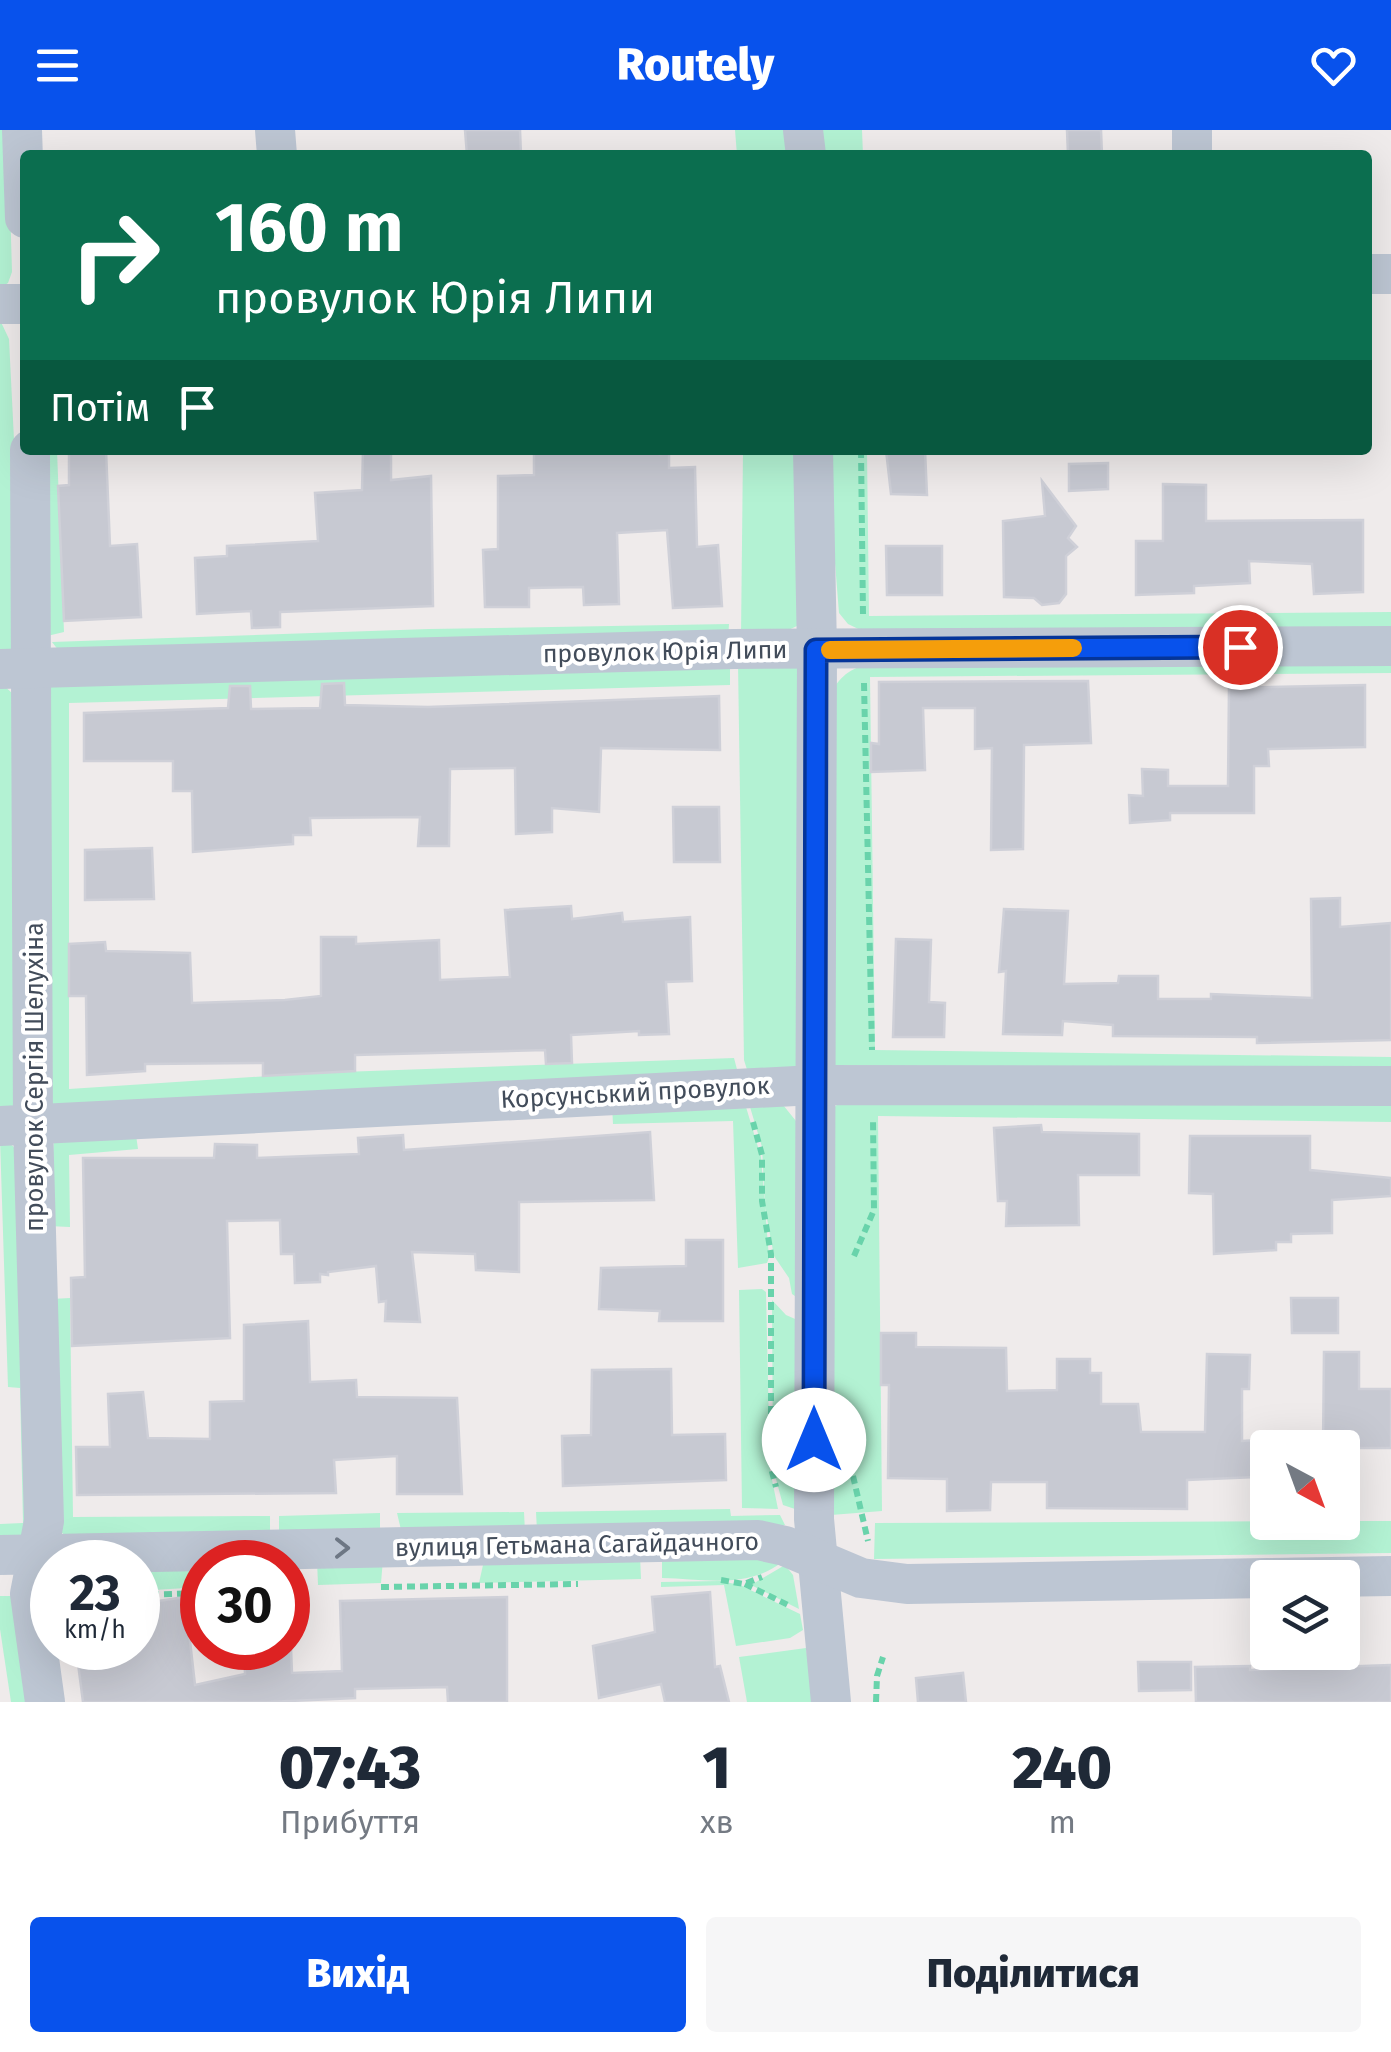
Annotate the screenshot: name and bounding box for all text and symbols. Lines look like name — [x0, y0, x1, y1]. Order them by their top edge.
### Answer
icon: menu — [30, 38, 85, 93]
text: Routely — [617, 38, 774, 92]
icon: heart — [1306, 38, 1361, 93]
text: 160 m — [215, 186, 404, 270]
icon: right — [50, 190, 180, 320]
text: провулок Юрія Липи — [215, 271, 655, 325]
icon: arrive — [170, 380, 225, 435]
text: Потім — [50, 385, 150, 431]
pin — [1198, 605, 1283, 690]
icon: arrive — [1213, 620, 1268, 675]
street label: провулок Юрія Липи — [542, 635, 788, 669]
street label: провулок Сергія Шелухіна — [20, 922, 50, 1232]
street label: Корсунський провулок — [500, 1071, 770, 1115]
position arrow — [762, 1388, 866, 1492]
north arrow — [1250, 1430, 1360, 1540]
map controls — [1250, 1430, 1360, 1670]
street label: вулиця Гетьмана Сагайдачного — [395, 1527, 759, 1563]
one-way arrow — [336, 1537, 351, 1559]
speed limit sign: 30 — [180, 1540, 310, 1670]
button: layers — [1250, 1560, 1360, 1670]
text: 23 — [69, 1563, 121, 1623]
text: km/h — [64, 1615, 126, 1645]
text: 07:43 — [279, 1732, 421, 1804]
text: 1 — [703, 1732, 731, 1804]
text: 240 — [1012, 1732, 1112, 1804]
text: Прибуття — [280, 1803, 420, 1841]
text: хв — [700, 1803, 734, 1841]
text: m — [1049, 1803, 1076, 1841]
button: Вихід — [30, 1917, 686, 2032]
button: Поділитися — [706, 1917, 1361, 2032]

